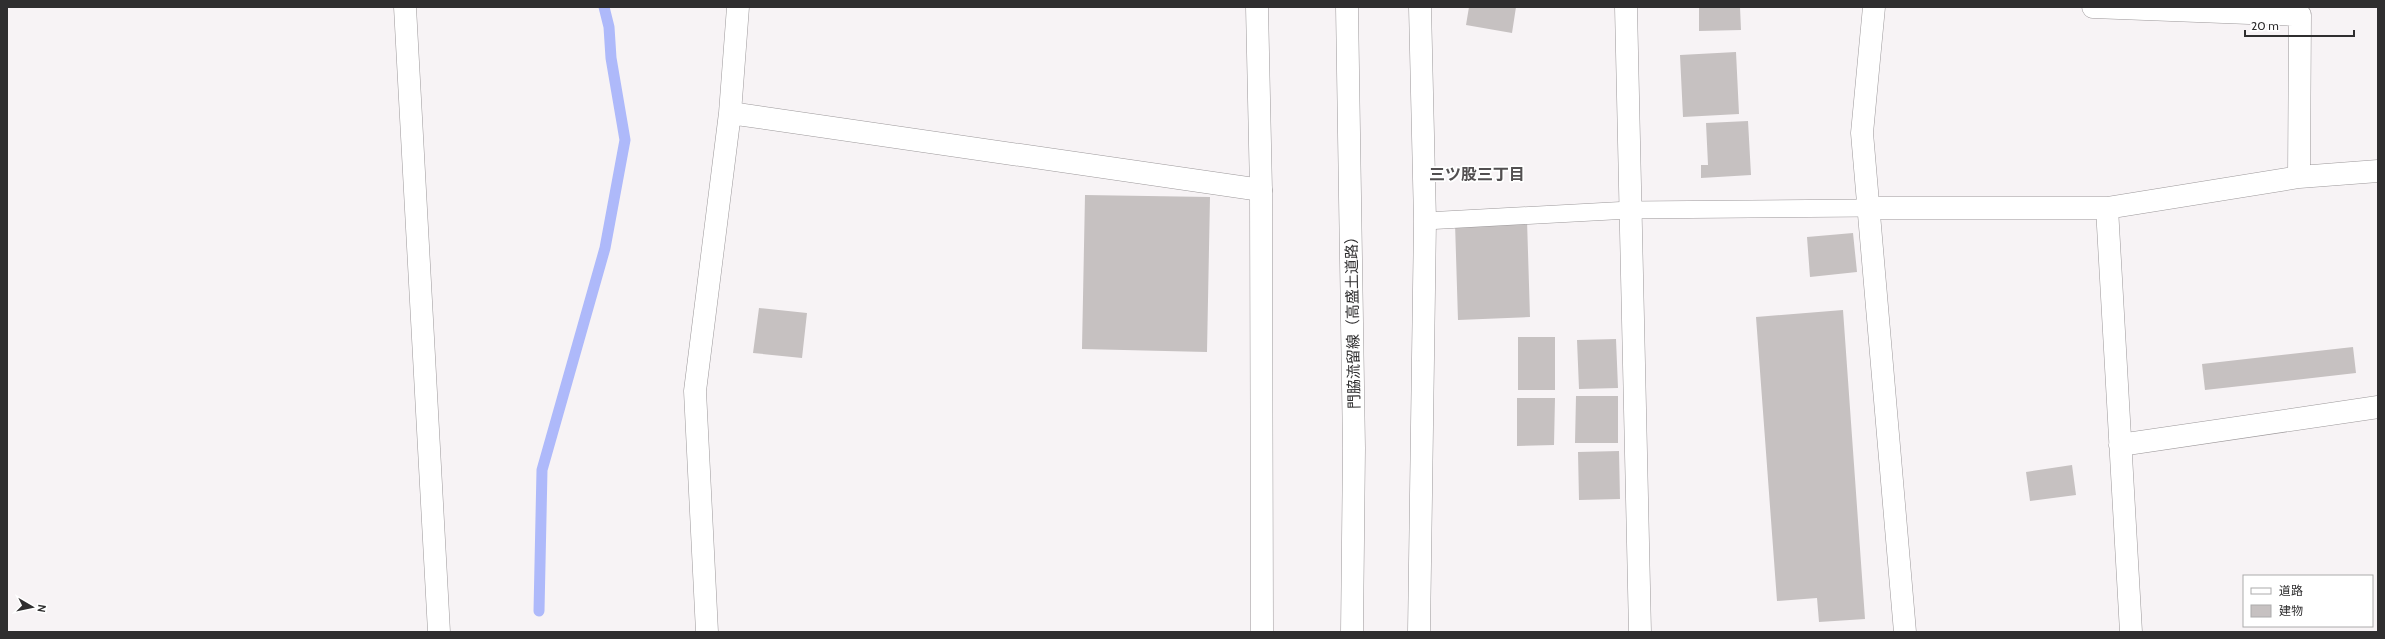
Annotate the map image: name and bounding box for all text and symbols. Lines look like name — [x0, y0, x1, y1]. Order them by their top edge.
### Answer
scale bar — [2245, 12, 2354, 38]
text: 20 m — [2251, 18, 2279, 33]
district label: 三ツ股三丁目 — [1429, 165, 1525, 184]
street label: 門脇流留線（高盛土道路） — [1342, 229, 1364, 409]
legend — [2243, 575, 2373, 627]
text: 道路 — [2279, 583, 2303, 598]
north arrow — [12, 587, 52, 627]
text: 建物 — [2279, 603, 2303, 618]
text: N — [34, 604, 49, 614]

